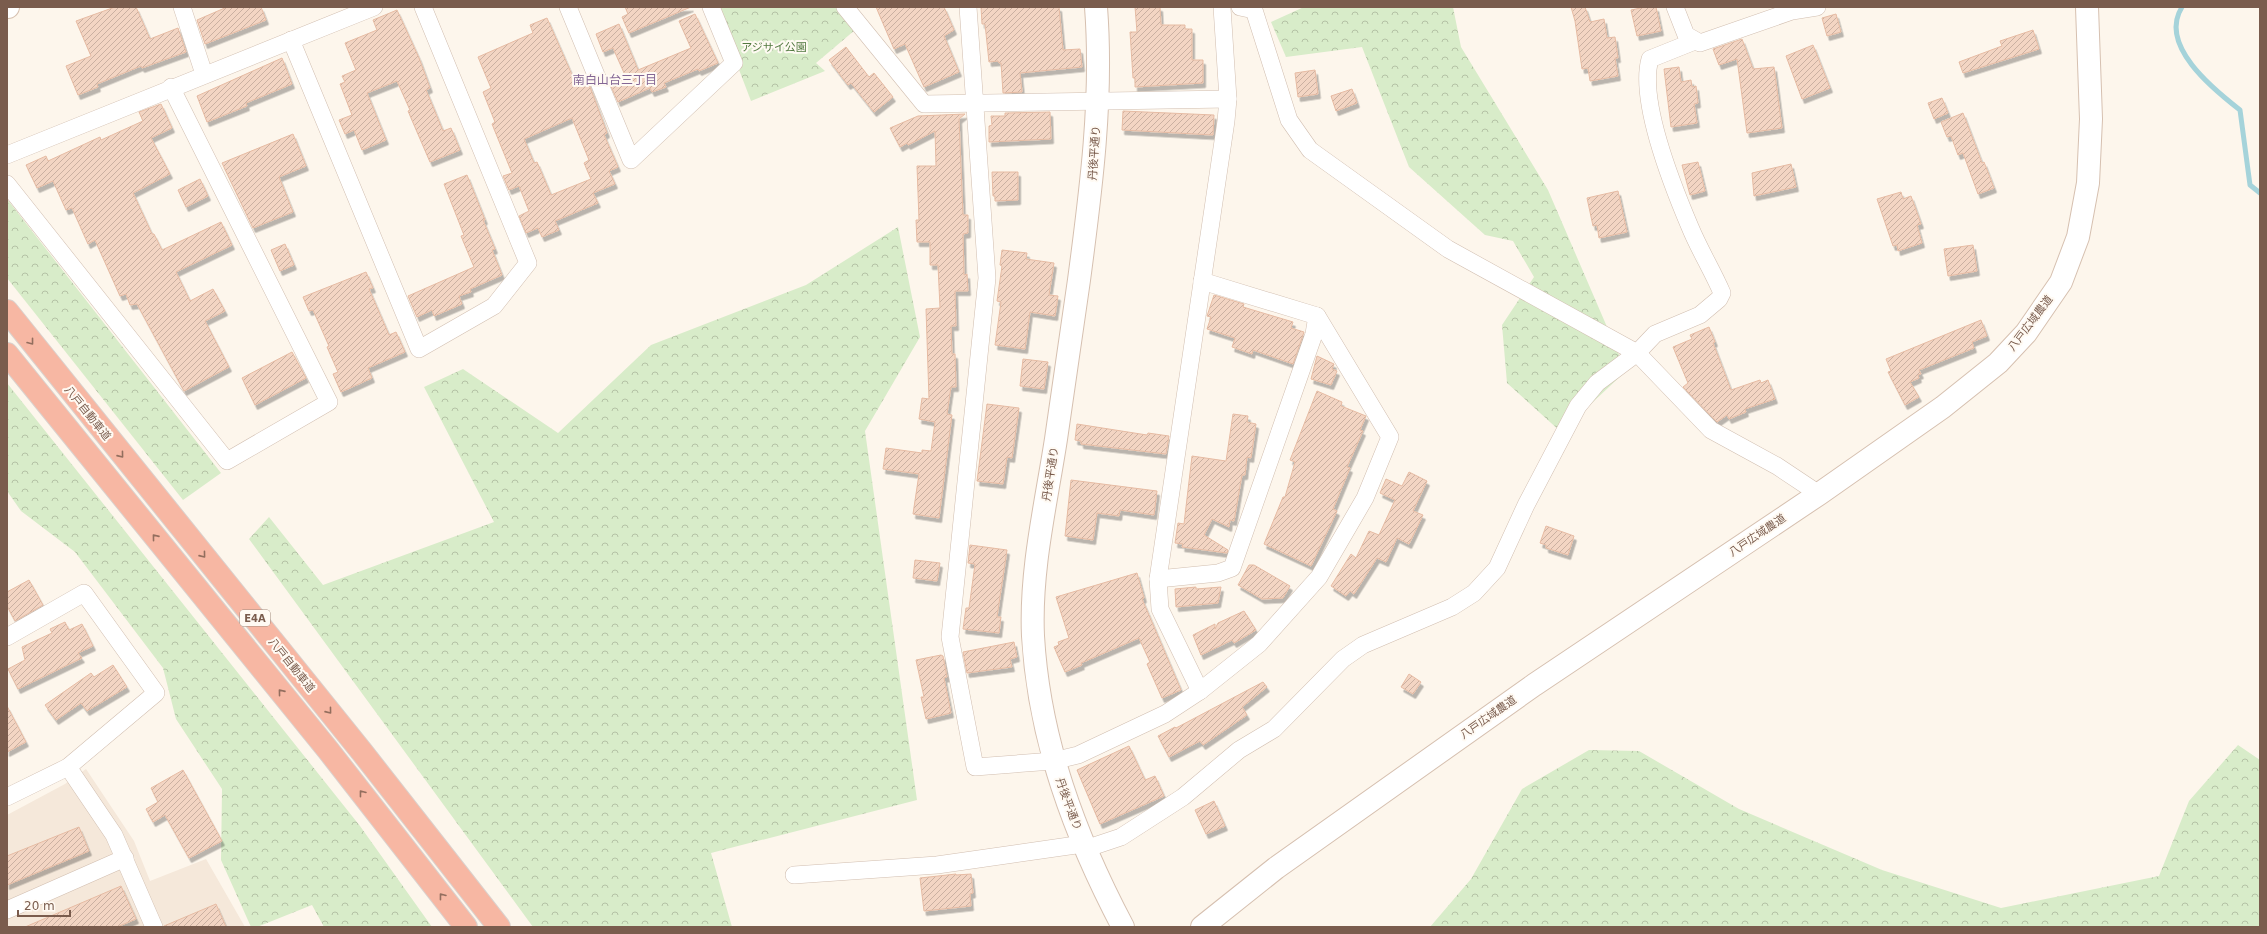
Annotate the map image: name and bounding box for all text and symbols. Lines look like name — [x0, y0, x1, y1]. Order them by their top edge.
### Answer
park label: アジサイ公園 — [741, 41, 807, 54]
district label: 南白山台三丁目 — [573, 73, 657, 87]
street label: 丹後平通り — [1086, 125, 1103, 181]
street label: 八戸広域農道 — [2005, 293, 2055, 354]
one-way arrow — [26, 337, 33, 344]
street label: 八戸自動車道 — [62, 384, 113, 443]
street label: 丹後平通り — [1040, 446, 1061, 502]
one-way arrow — [116, 450, 123, 457]
street label: 八戸広域農道 — [1726, 512, 1788, 559]
one-way arrow — [152, 534, 159, 541]
one-way arrow — [199, 550, 206, 558]
road number: E4A — [240, 610, 270, 626]
street label: 八戸自動車道 — [266, 636, 317, 695]
one-way arrow — [279, 689, 286, 696]
street label: 八戸広域農道 — [1458, 693, 1519, 742]
one-way arrow — [324, 706, 331, 713]
street label: 丹後平通り — [1053, 776, 1084, 832]
one-way arrow — [360, 791, 367, 798]
scale bar — [18, 892, 70, 918]
one-way arrow — [439, 894, 446, 901]
text: 20 m — [24, 899, 55, 913]

